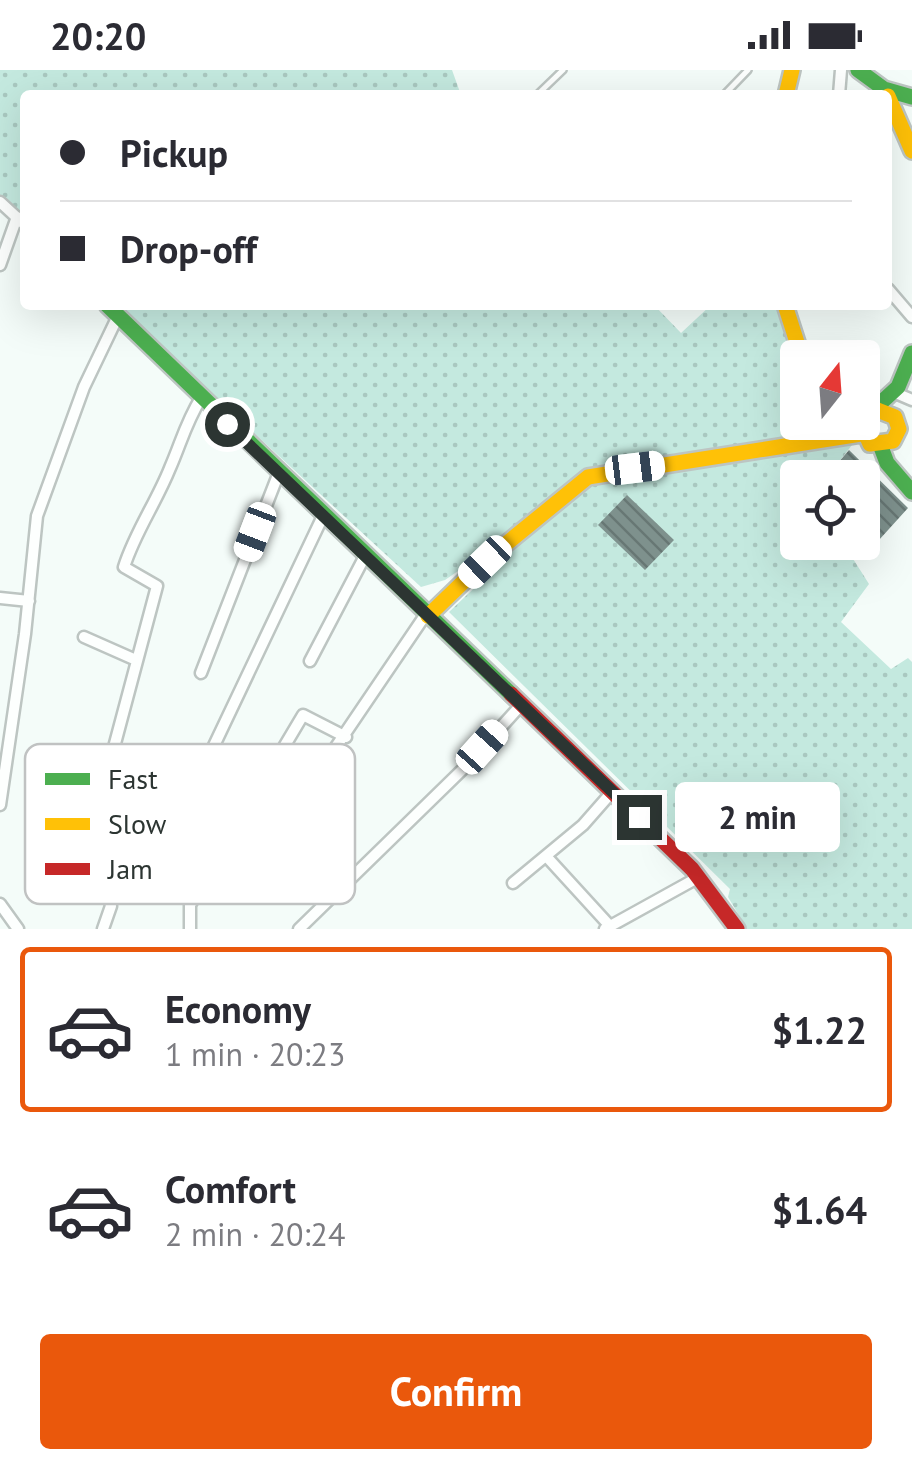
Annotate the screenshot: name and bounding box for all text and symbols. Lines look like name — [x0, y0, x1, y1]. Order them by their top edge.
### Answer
text: 20:20 — [50, 11, 146, 60]
text: Pickup — [120, 128, 228, 177]
text: Drop-off — [120, 224, 257, 273]
north arrow — [780, 340, 880, 440]
map controls — [780, 340, 880, 560]
route start — [205, 402, 250, 447]
car — [603, 449, 667, 487]
button: locate — [780, 460, 880, 560]
car — [230, 499, 280, 565]
car — [453, 530, 517, 594]
car — [451, 715, 513, 779]
legend — [25, 744, 355, 904]
text: Fast — [108, 760, 158, 797]
callout: 2 min — [674, 782, 839, 852]
route end — [617, 795, 662, 840]
text: 2 min — [718, 796, 797, 838]
text: Slow — [108, 805, 167, 842]
text: Jam — [107, 850, 153, 887]
text: Economy — [165, 984, 311, 1033]
icon: car — [45, 985, 135, 1075]
text: $1.22 — [771, 1005, 867, 1054]
text: 1 min · 20:23 — [165, 1033, 345, 1075]
text: Comfort — [165, 1164, 296, 1213]
icon: car — [45, 1165, 135, 1255]
text: $1.64 — [771, 1185, 867, 1234]
text: 2 min · 20:24 — [165, 1213, 345, 1255]
button: Confirm — [40, 1334, 872, 1449]

